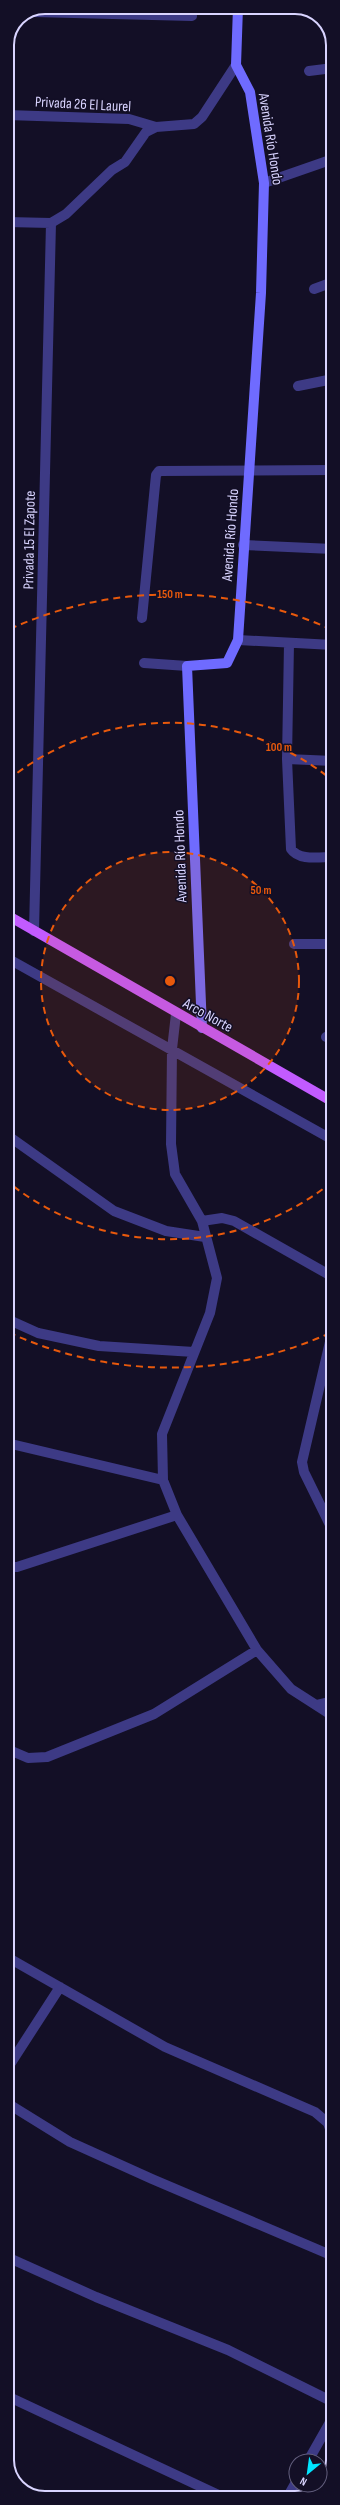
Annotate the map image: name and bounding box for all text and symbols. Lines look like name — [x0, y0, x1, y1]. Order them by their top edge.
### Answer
street label: Avenida Río Hondo — [254, 91, 287, 186]
street label: Privada 26 El Laurel — [34, 92, 131, 117]
street label: Avenida Río Hondo — [218, 488, 243, 583]
street label: Privada 15 El Zapote — [19, 490, 40, 590]
text: 150 m — [157, 587, 183, 602]
text: 100 m — [266, 740, 292, 755]
street label: Avenida Río Hondo — [169, 809, 192, 904]
text: 50 m — [251, 883, 271, 898]
centre of rings — [163, 974, 177, 988]
street label: Arco Norte — [179, 994, 236, 1037]
north arrow — [288, 2453, 328, 2493]
text: N — [298, 2474, 309, 2488]

